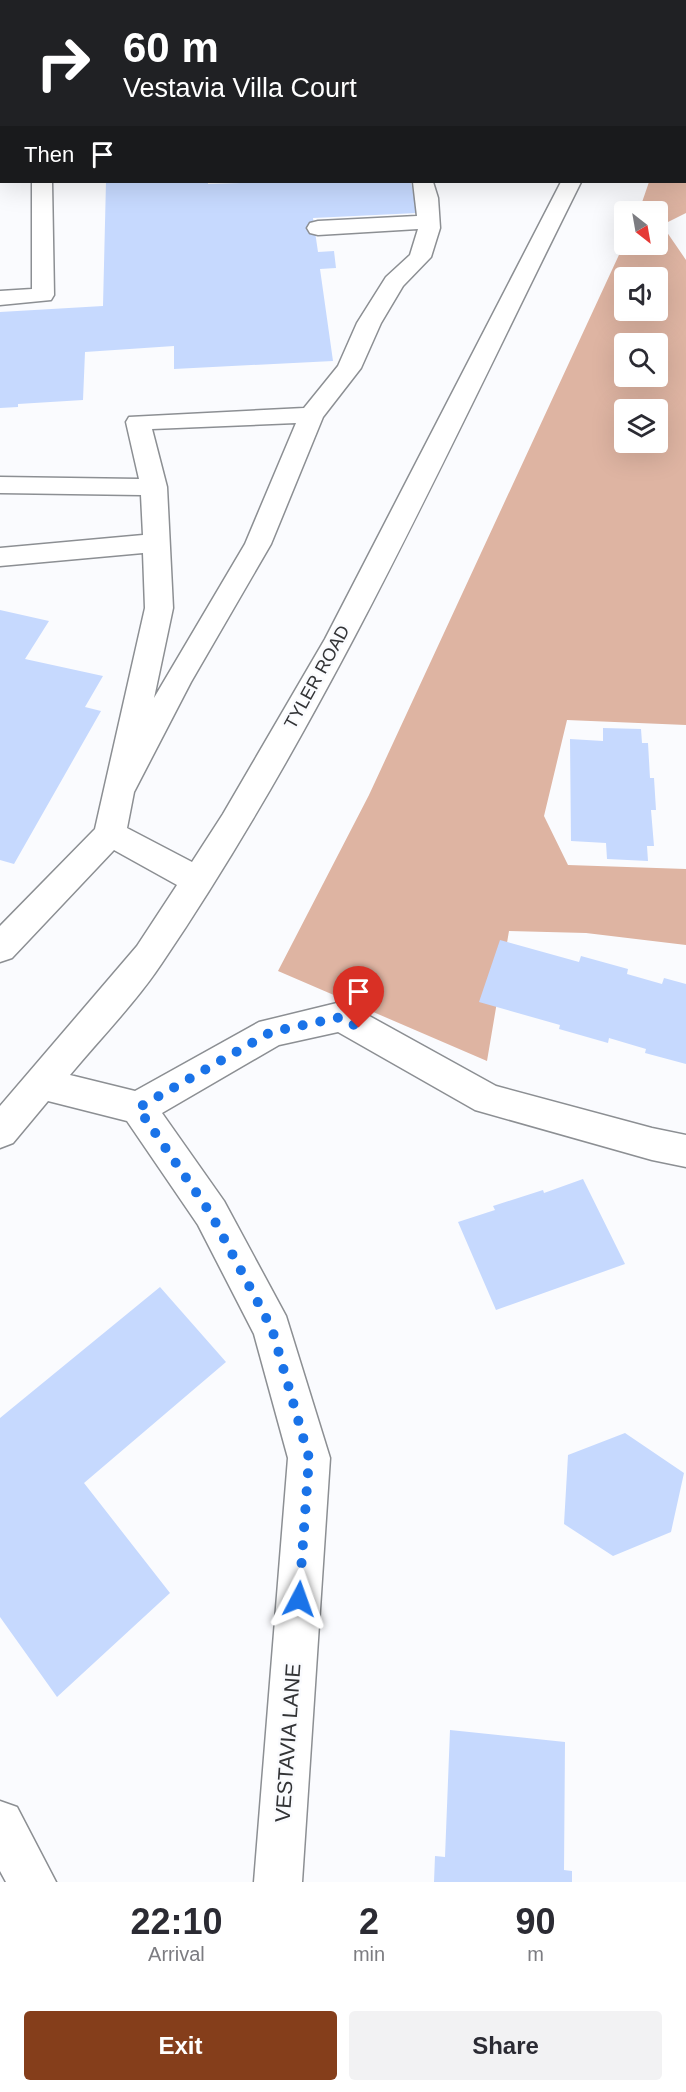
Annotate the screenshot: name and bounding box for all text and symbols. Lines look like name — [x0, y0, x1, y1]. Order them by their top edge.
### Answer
icon: right — [24, 24, 102, 102]
text: 60 m — [123, 24, 219, 71]
text: Vestavia Villa Court — [123, 73, 357, 103]
icon: arrive — [86, 138, 119, 171]
text: Then — [24, 142, 74, 167]
north arrow — [614, 201, 668, 255]
map controls — [614, 201, 668, 453]
button: sound — [614, 267, 668, 321]
button: search — [614, 333, 668, 387]
button: layers — [614, 399, 668, 453]
street label: TYLER ROAD — [280, 622, 354, 732]
pin — [333, 966, 384, 1028]
icon: arrive — [342, 975, 375, 1008]
position arrow — [267, 1567, 331, 1631]
street label: VESTAVIA LANE — [270, 1663, 305, 1823]
text: 22:10 — [130, 1901, 222, 1942]
text: 2 — [359, 1901, 379, 1942]
text: 90 — [516, 1901, 556, 1942]
text: Arrival — [148, 1943, 205, 1965]
text: min — [353, 1943, 385, 1965]
text: m — [527, 1943, 544, 1965]
button: Exit — [24, 2011, 337, 2080]
button: Share — [349, 2011, 662, 2080]

